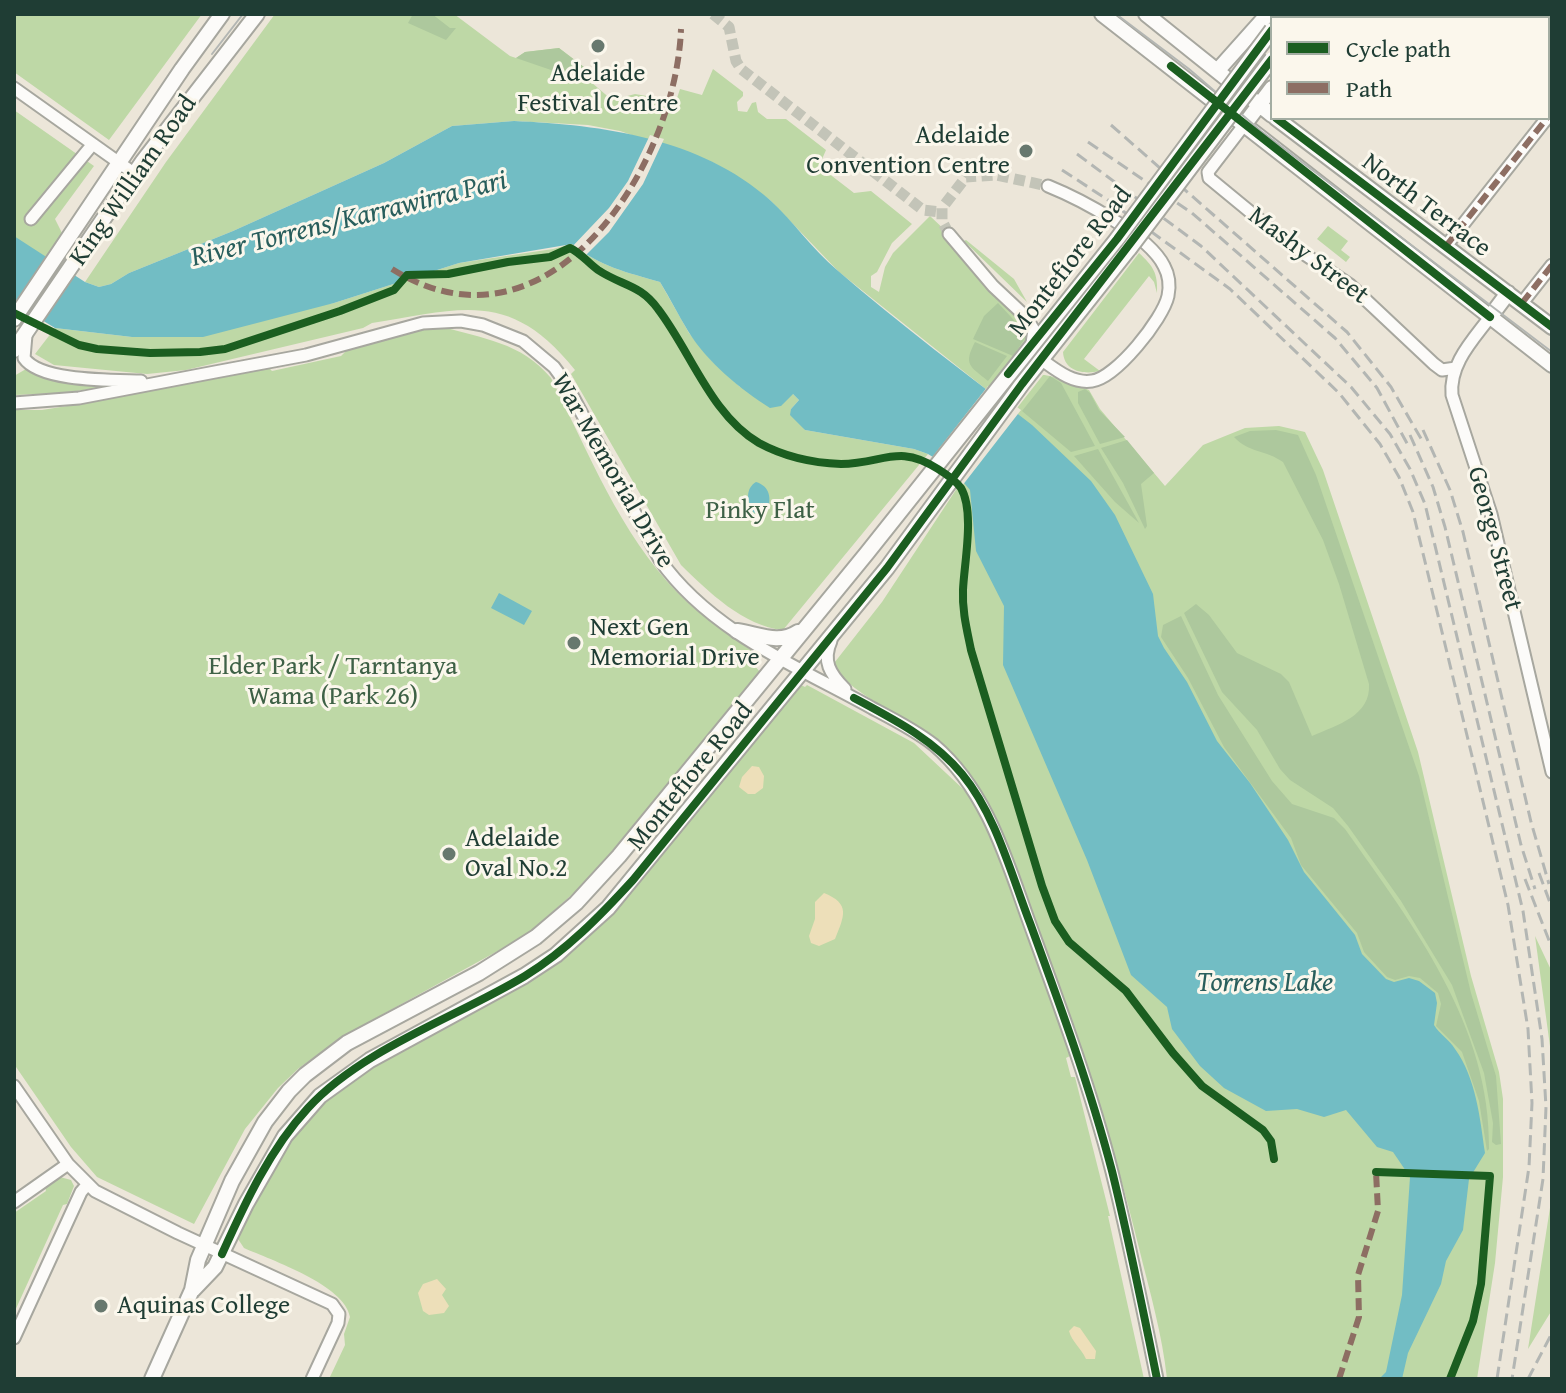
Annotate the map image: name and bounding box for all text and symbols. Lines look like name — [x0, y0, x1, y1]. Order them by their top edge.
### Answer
legend — [1270, 16, 1550, 120]
text: Cycle path — [1346, 31, 1451, 66]
marker: Adelaide Festival Centre — [589, 37, 607, 55]
place label: Adelaide Festival Centre — [517, 58, 679, 120]
text: Path — [1346, 71, 1392, 106]
street label: King William Road — [64, 90, 204, 272]
place label: Adelaide Convention Centre — [806, 120, 1010, 182]
marker: Adelaide Convention Centre — [1017, 142, 1035, 160]
street label: North Terrace — [1355, 147, 1497, 265]
water label: River Torrens/Karrawirra Pari — [188, 165, 510, 275]
street label: Montefiore Road — [1003, 181, 1139, 343]
street label: Mashy Street — [1242, 201, 1374, 311]
street label: War Memorial Drive — [544, 368, 680, 574]
street label: George Street — [1460, 463, 1528, 615]
park label: Pinky Flat — [705, 495, 815, 527]
place label: Next Gen Memorial Drive — [590, 612, 760, 674]
marker: Next Gen Memorial Drive — [565, 634, 583, 652]
park label: Elder Park / Tarntanya Wama (Park 26) — [209, 651, 457, 712]
street label: Montefiore Road — [622, 696, 760, 858]
place label: Adelaide Oval No.2 — [465, 823, 568, 884]
marker: Adelaide Oval No.2 — [440, 845, 458, 863]
water label: Torrens Lake — [1197, 967, 1333, 1001]
place label: Aquinas College — [117, 1290, 290, 1322]
marker: Aquinas College — [92, 1297, 110, 1315]

